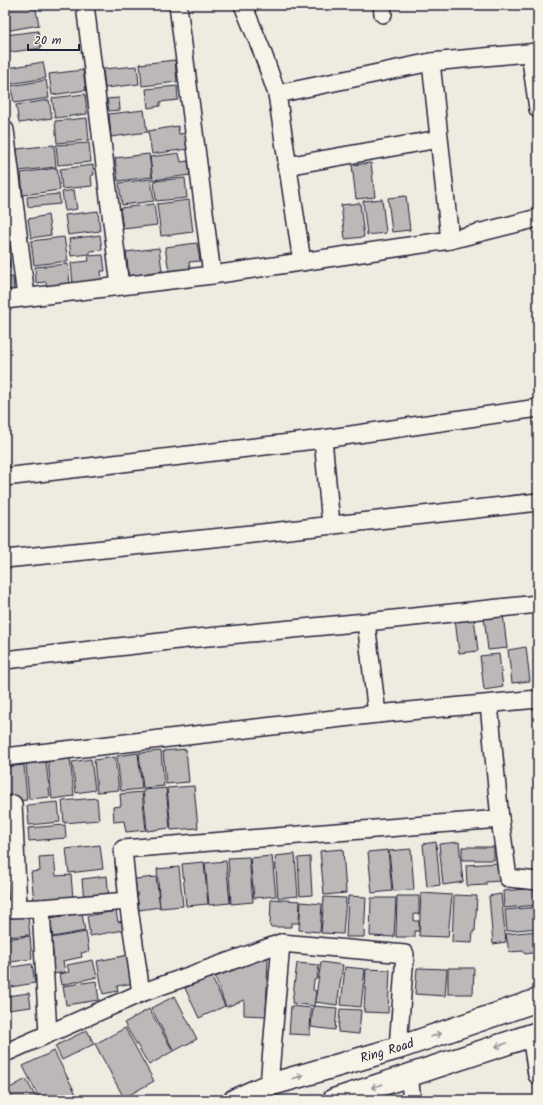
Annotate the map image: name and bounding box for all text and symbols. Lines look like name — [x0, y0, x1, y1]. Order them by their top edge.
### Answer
scale bar — [28, 26, 79, 52]
text: 20 m — [34, 31, 62, 50]
one-way arrow — [429, 1031, 442, 1038]
street label: Ring Road — [358, 1033, 417, 1069]
one-way arrow — [495, 1042, 508, 1049]
one-way arrow — [291, 1073, 304, 1080]
one-way arrow — [372, 1082, 384, 1090]

